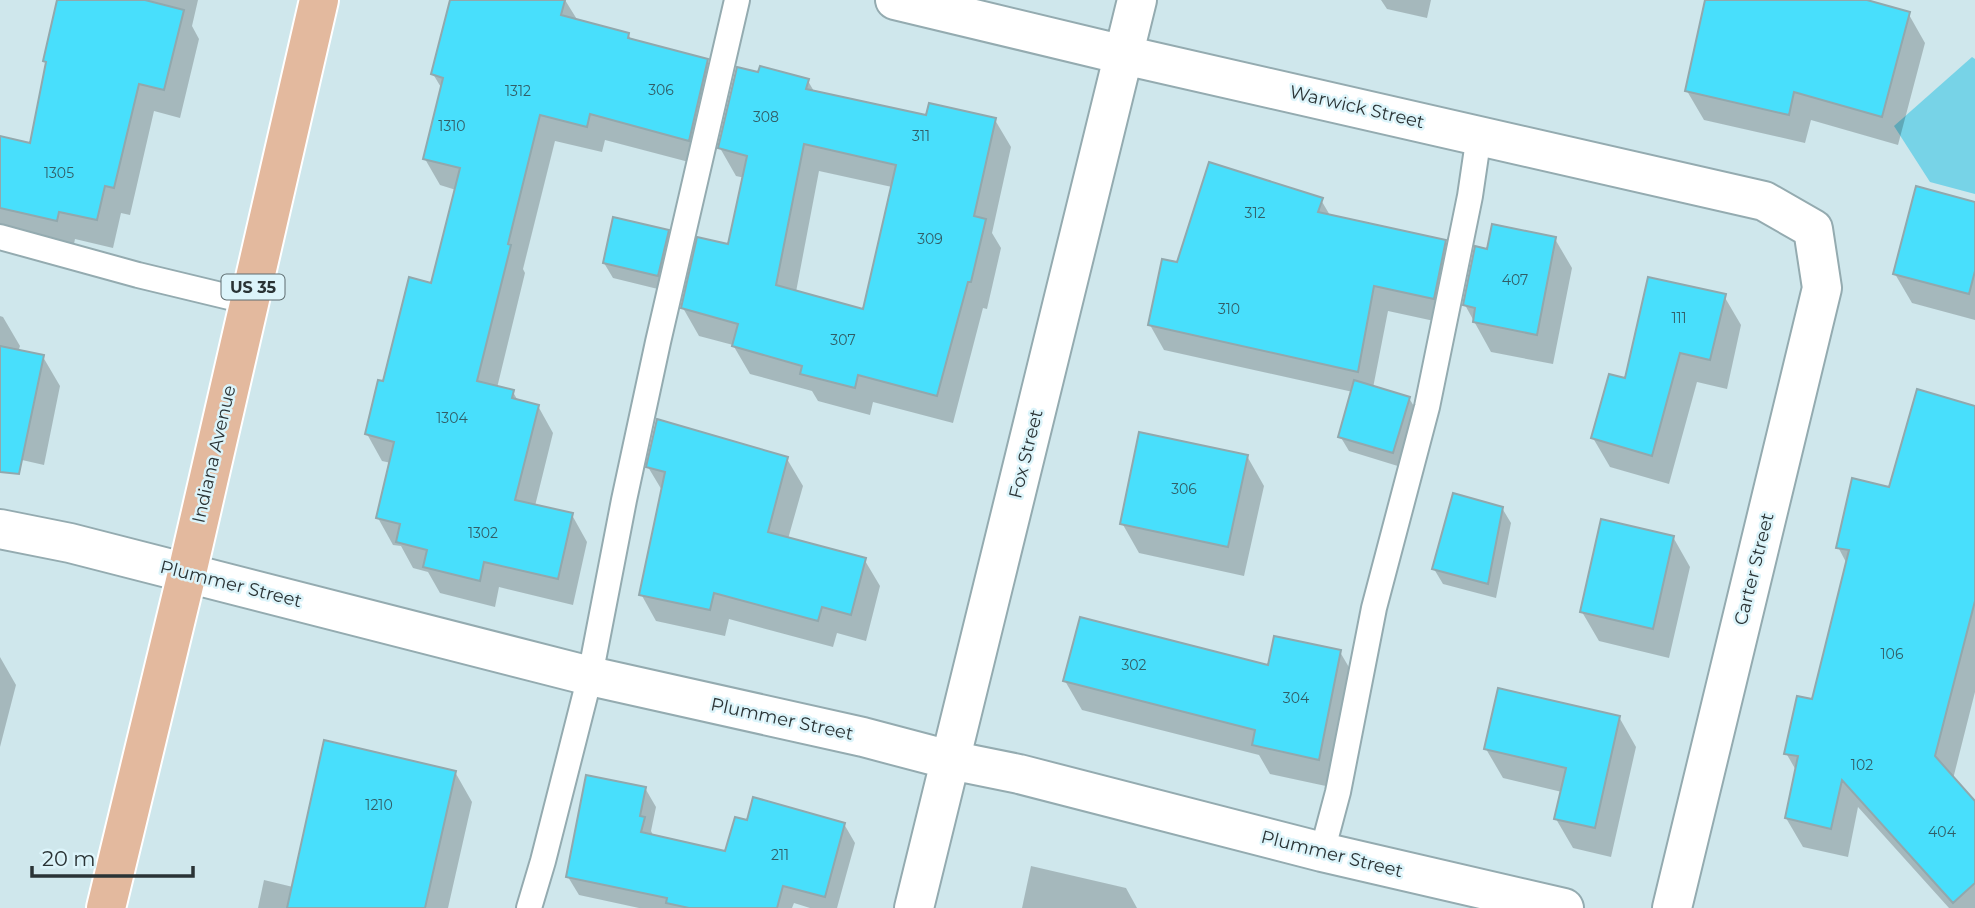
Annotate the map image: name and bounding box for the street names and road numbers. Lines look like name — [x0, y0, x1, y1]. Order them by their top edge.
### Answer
street label: Warwick Street — [1287, 81, 1427, 133]
road number: US 35 — [222, 274, 284, 300]
street label: Indiana Avenue — [187, 383, 241, 525]
street label: Fox Street — [1004, 407, 1048, 501]
street label: Carter Street — [1729, 511, 1779, 627]
street label: Plummer Street — [158, 556, 304, 612]
street label: Plummer Street — [709, 693, 855, 745]
street label: Plummer Street — [1259, 826, 1405, 882]

